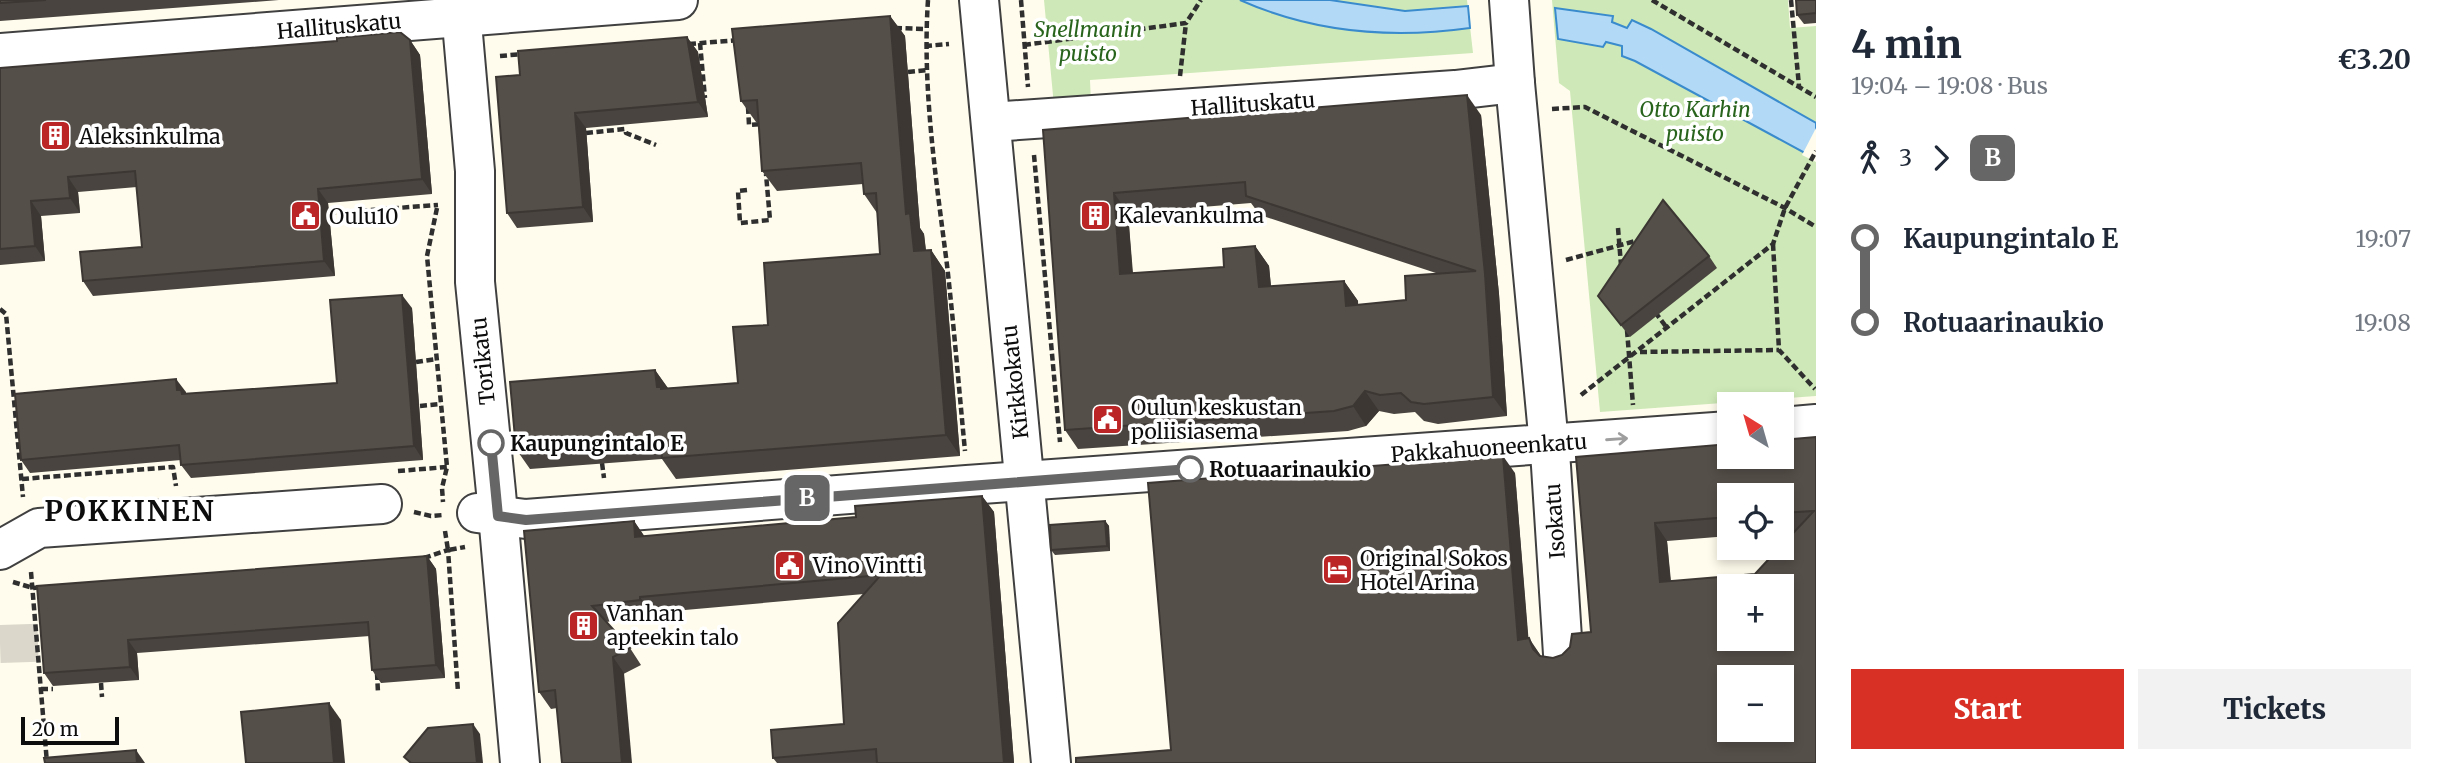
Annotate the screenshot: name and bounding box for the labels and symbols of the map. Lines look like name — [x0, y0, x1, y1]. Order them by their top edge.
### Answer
street label: Hallituskatu — [276, 7, 402, 45]
park label: Snellmanin puisto — [1034, 16, 1142, 67]
street label: Hallituskatu — [1190, 86, 1316, 122]
park label: Otto Karhin puisto — [1639, 96, 1751, 147]
building icon: Aleksinkulma — [39, 119, 73, 153]
place label: Aleksinkulma — [78, 123, 221, 150]
building icon: Kalevankulma — [1078, 198, 1112, 232]
public building icon: Oulu10 — [289, 199, 323, 233]
place label: Kalevankulma — [1118, 202, 1264, 229]
place label: Oulu10 — [329, 203, 399, 230]
street label: Torikatu — [465, 316, 501, 406]
street label: Kirkkokatu — [996, 324, 1034, 440]
north arrow — [1717, 392, 1794, 469]
place label: Oulun keskustan poliisiasema — [1131, 394, 1302, 445]
public building icon: Oulun keskustan poliisiasema — [1091, 402, 1125, 436]
street label: Pakkahuoneenkatu — [1390, 428, 1588, 468]
marker: Kaupungintalo E — [478, 430, 504, 456]
place label: Kaupungintalo E — [510, 430, 684, 457]
one-way arrow — [1606, 432, 1629, 445]
marker: Rotuaarinaukio — [1177, 456, 1203, 482]
place label: Rotuaarinaukio — [1209, 456, 1371, 483]
line badge: B — [784, 475, 830, 521]
street label: Isokatu — [1539, 482, 1571, 560]
district label: POKKINEN — [44, 493, 216, 529]
place label: Original Sokos Hotel Arina — [1360, 545, 1508, 596]
public building icon: Vino Vintti — [773, 548, 807, 582]
place label: Vino Vintti — [812, 552, 923, 579]
hotel icon: Original Sokos Hotel Arina — [1320, 553, 1354, 587]
place label: Vanhan apteekin talo — [606, 600, 739, 651]
building icon: Vanhan apteekin talo — [567, 608, 601, 642]
scale bar — [21, 714, 119, 746]

